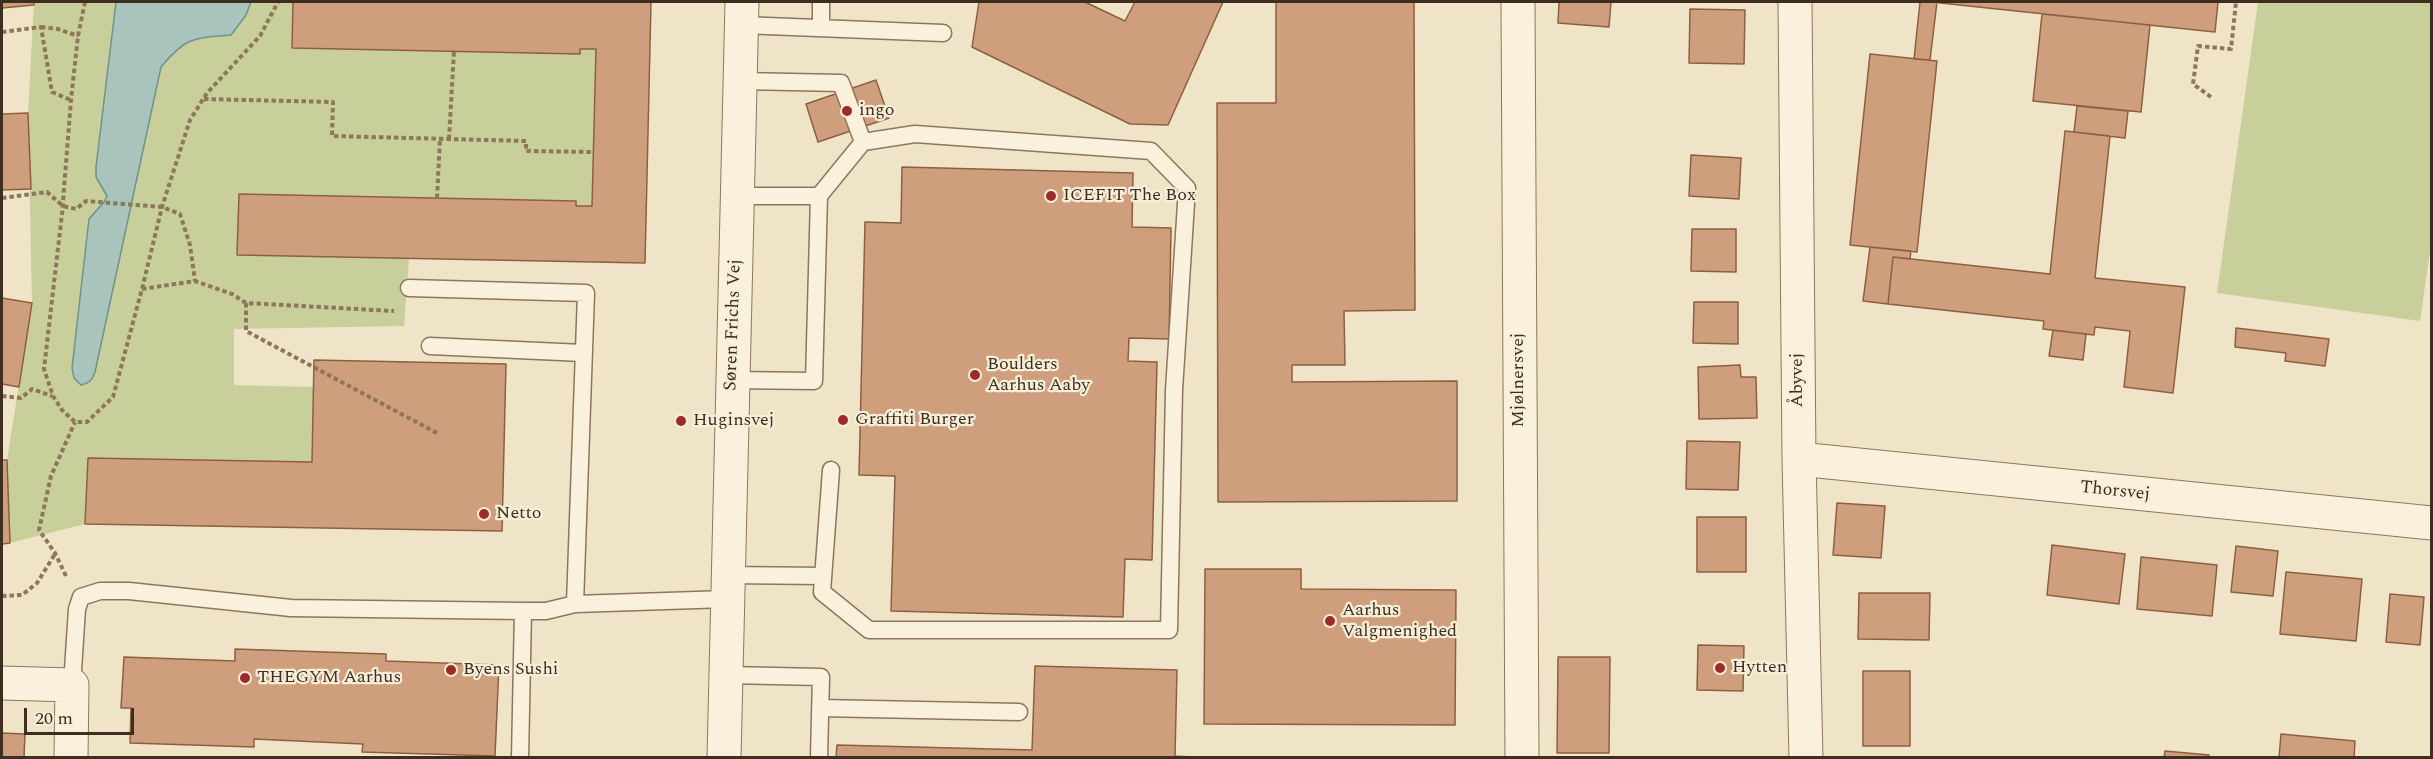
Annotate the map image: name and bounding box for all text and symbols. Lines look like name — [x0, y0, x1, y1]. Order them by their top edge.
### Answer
place label: ingo — [859, 100, 894, 122]
marker: ingo — [840, 104, 854, 118]
place label: ICEFIT The Box — [1063, 185, 1196, 207]
marker: ICEFIT The Box — [1044, 189, 1058, 203]
street label: Søren Frichs Vej — [721, 259, 747, 391]
street label: Mjølnersvej — [1508, 332, 1530, 428]
street label: Åbyvej — [1787, 353, 1809, 407]
place label: Boulders Aarhus Aaby — [987, 354, 1090, 397]
marker: Boulders Aarhus Aaby — [968, 368, 982, 382]
place label: Graffiti Burger — [855, 409, 974, 431]
place label: Huginsvej — [693, 410, 774, 432]
marker: Graffiti Burger — [836, 413, 850, 427]
marker: Huginsvej — [674, 414, 688, 428]
street label: Thorsvej — [2079, 478, 2151, 506]
place label: Netto — [496, 503, 542, 525]
marker: Netto — [477, 507, 491, 521]
place label: Aarhus Valgmenighed — [1342, 600, 1457, 642]
marker: Aarhus Valgmenighed — [1323, 614, 1337, 628]
place label: Hytten — [1732, 657, 1787, 679]
place label: Byens Sushi — [463, 659, 558, 681]
marker: Hytten — [1713, 661, 1727, 675]
marker: Byens Sushi — [444, 663, 458, 677]
place label: THEGYM Aarhus — [257, 667, 401, 689]
marker: THEGYM Aarhus — [238, 671, 252, 685]
scale bar — [27, 696, 136, 734]
text: 20 m — [35, 705, 73, 732]

